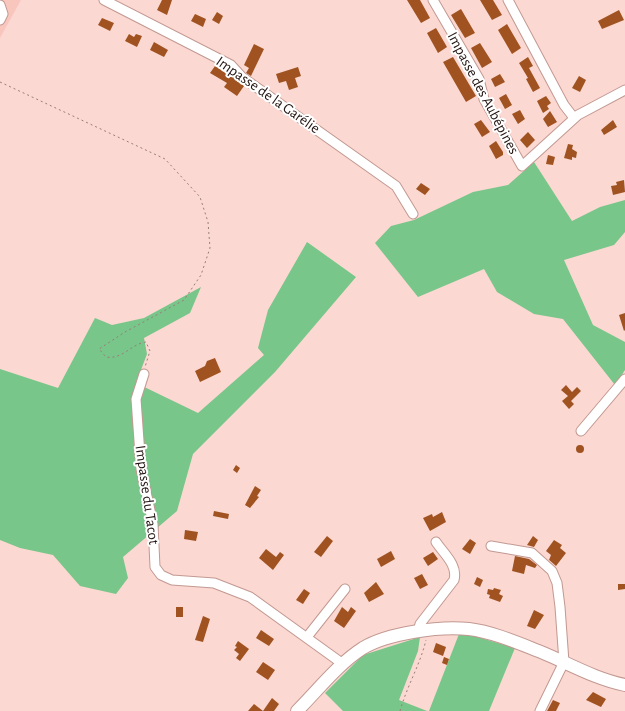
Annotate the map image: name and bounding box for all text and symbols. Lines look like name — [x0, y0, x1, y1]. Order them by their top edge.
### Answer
street label: Impasse des Aubépines — [445, 30, 521, 156]
street label: Impasse de la Garélie — [213, 54, 323, 136]
street label: Impasse du Tacot — [133, 444, 161, 546]

